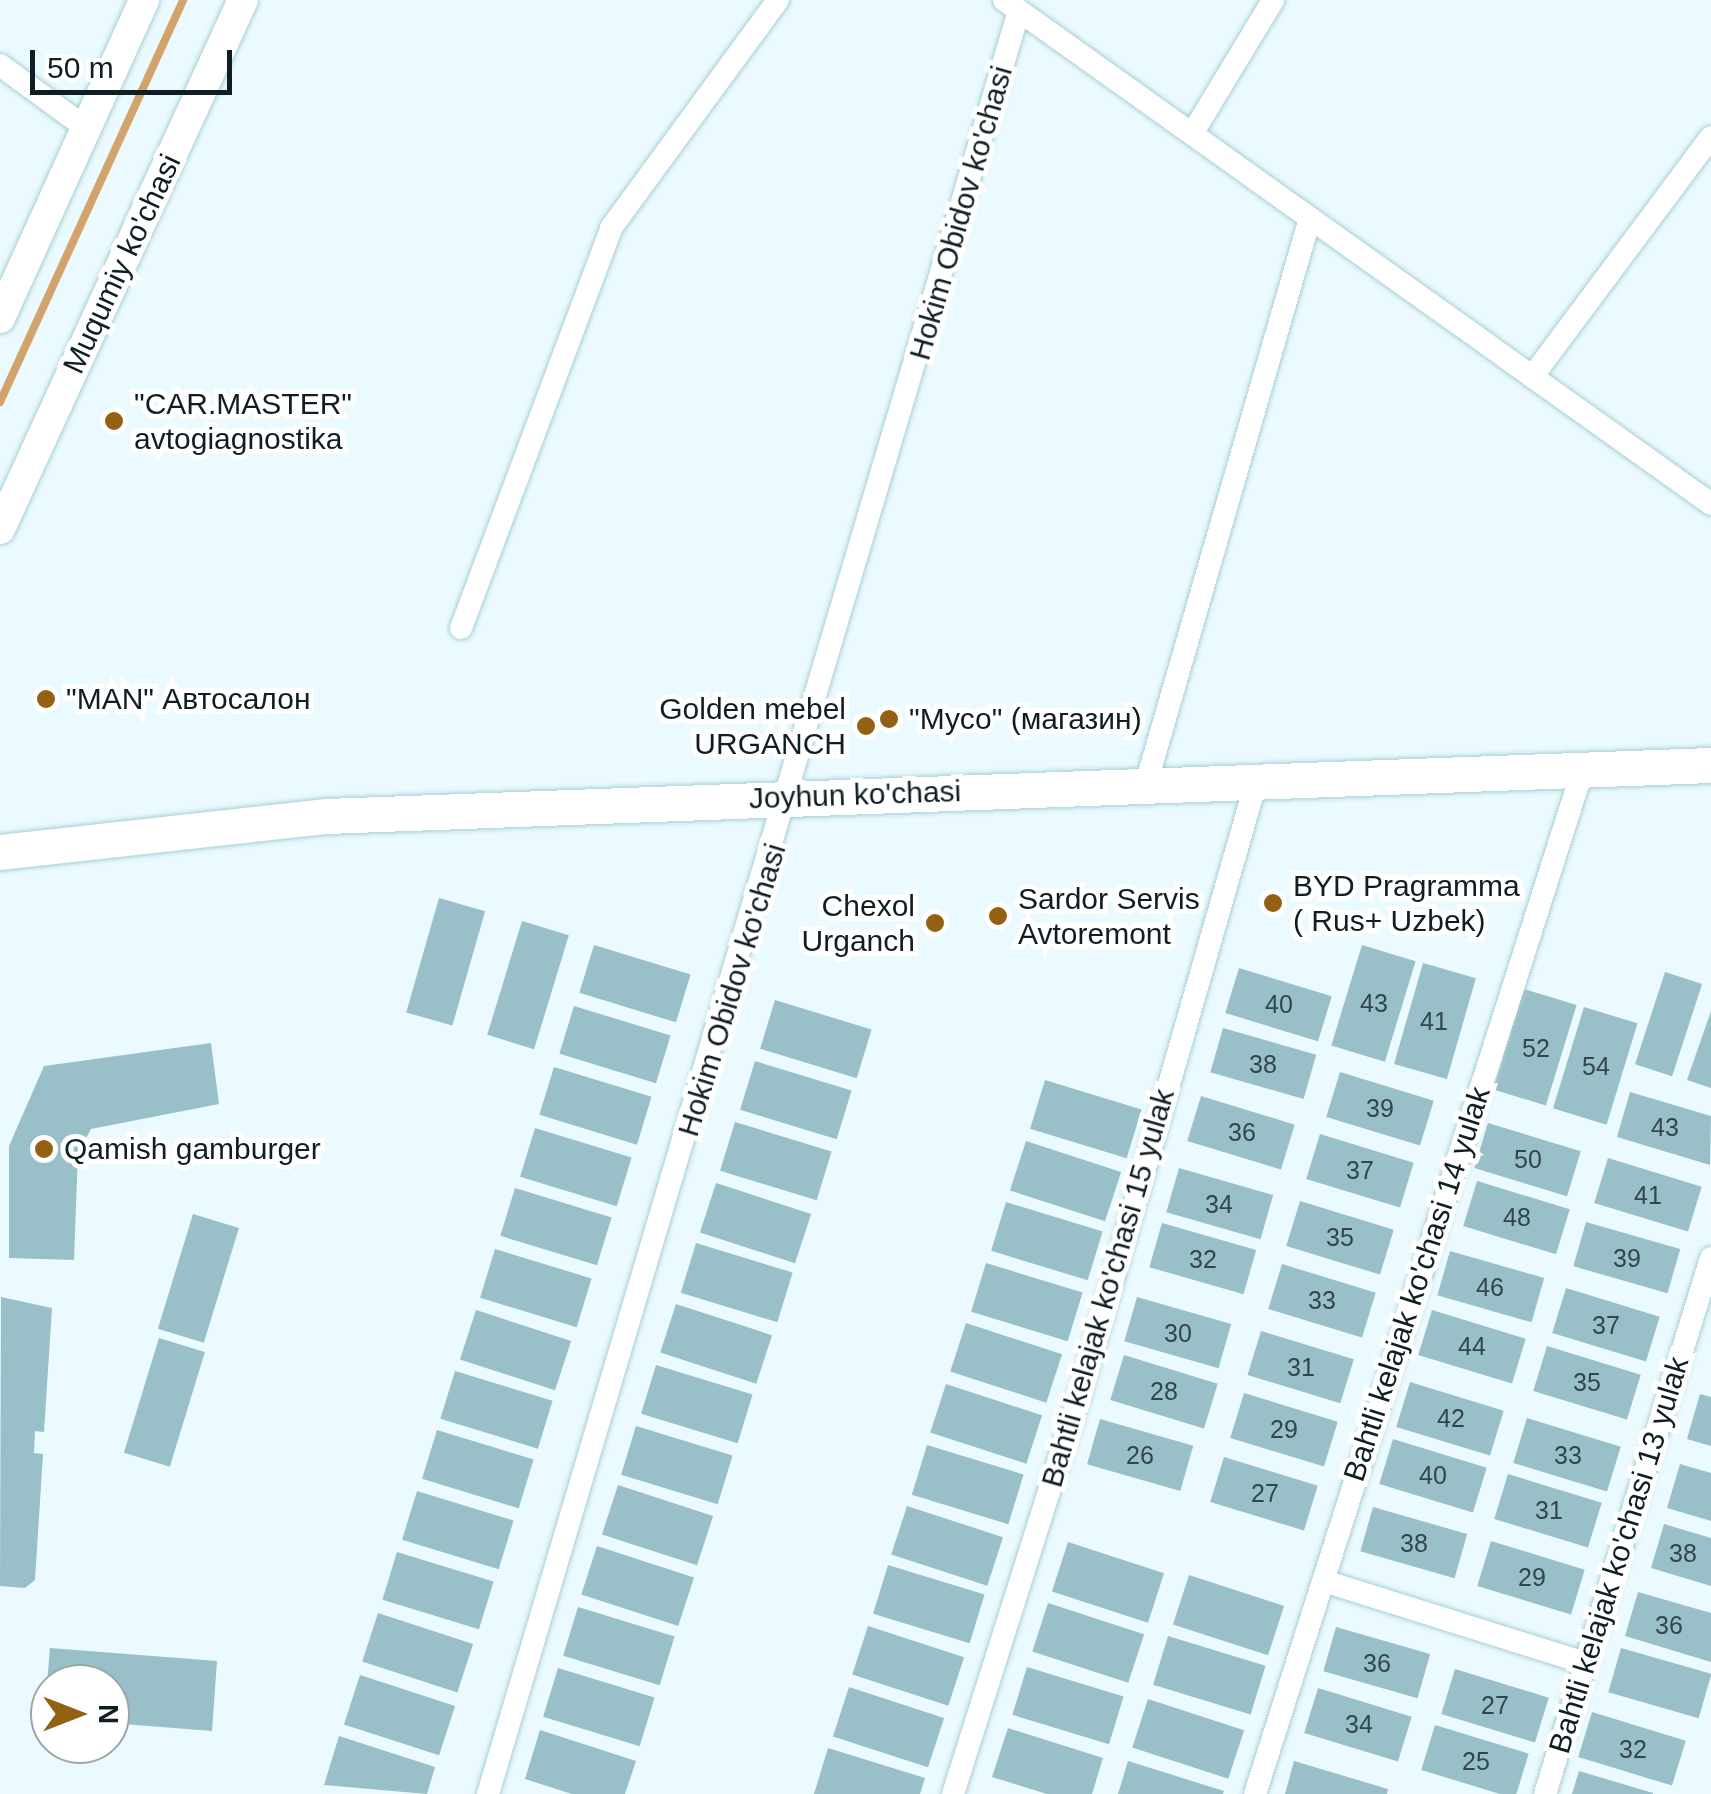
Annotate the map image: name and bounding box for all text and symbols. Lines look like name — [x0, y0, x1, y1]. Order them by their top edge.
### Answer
scale bar — [35, 30, 238, 92]
text: 50 m — [47, 51, 114, 84]
street label: Hokim Obidov ko'chasi — [902, 62, 1020, 364]
street label: Muqumiy ko'chasi — [56, 149, 188, 379]
place label: "CAR.MASTER" avtogiagnostika — [134, 386, 352, 456]
marker: "CAR.MASTER" avtogiagnostika — [103, 410, 125, 432]
place label: "MAN" Автосалон — [66, 681, 310, 717]
marker: "MAN" Автосалон — [35, 688, 57, 710]
place label: Golden mebel URGANCH — [659, 691, 846, 762]
place label: "Мусо" (магазин) — [909, 701, 1142, 737]
marker: "Мусо" (магазин) — [878, 708, 900, 730]
marker: Golden mebel URGANCH — [855, 715, 877, 737]
street label: Joyhun ko'chasi — [748, 773, 962, 817]
street label: Hokim Obidov ko'chasi — [670, 839, 794, 1141]
place label: BYD Pragramma ( Rus+ Uzbek) — [1293, 868, 1520, 938]
place label: Sardor Servis Avtoremont — [1018, 881, 1200, 952]
place label: Chexol Urganch — [802, 888, 915, 958]
marker: BYD Pragramma ( Rus+ Uzbek) — [1262, 892, 1284, 914]
marker: Sardor Servis Avtoremont — [987, 905, 1009, 927]
marker: Chexol Urganch — [924, 912, 946, 934]
house number: 43 — [1360, 988, 1388, 1018]
house number: 40 — [1265, 989, 1293, 1019]
house number: 41 — [1420, 1006, 1448, 1036]
house number: 52 — [1522, 1033, 1550, 1063]
house number: 38 — [1249, 1049, 1277, 1079]
house number: 54 — [1582, 1051, 1610, 1081]
street label: Bahtli kelajak ko'chasi 14 yulak — [1336, 1082, 1498, 1486]
street label: Bahtli kelajak ko'chasi 15 yulak — [1034, 1085, 1182, 1491]
house number: 39 — [1366, 1093, 1394, 1123]
house number: 43 — [1651, 1112, 1679, 1142]
house number: 36 — [1228, 1117, 1256, 1147]
place label: Qamish gamburger — [64, 1131, 321, 1167]
marker: Qamish gamburger — [33, 1138, 55, 1160]
house number: 50 — [1514, 1144, 1542, 1174]
house number: 37 — [1346, 1155, 1374, 1185]
house number: 41 — [1634, 1180, 1662, 1210]
house number: 34 — [1205, 1189, 1233, 1219]
house number: 48 — [1503, 1202, 1531, 1232]
house number: 35 — [1326, 1222, 1354, 1252]
house number: 39 — [1613, 1243, 1641, 1273]
house number: 32 — [1189, 1244, 1217, 1274]
house number: 46 — [1476, 1272, 1504, 1302]
house number: 33 — [1308, 1285, 1336, 1315]
house number: 37 — [1592, 1310, 1620, 1340]
house number: 30 — [1164, 1318, 1192, 1348]
house number: 44 — [1458, 1331, 1486, 1361]
house number: 31 — [1287, 1352, 1315, 1382]
street label: Bahtli kelajak ko'chasi 13 yulak — [1541, 1352, 1697, 1758]
house number: 35 — [1573, 1367, 1601, 1397]
house number: 28 — [1150, 1376, 1178, 1406]
house number: 42 — [1437, 1403, 1465, 1433]
house number: 29 — [1270, 1414, 1298, 1444]
house number: 26 — [1126, 1440, 1154, 1470]
house number: 33 — [1554, 1440, 1582, 1470]
house number: 40 — [1419, 1460, 1447, 1490]
house number: 27 — [1251, 1478, 1279, 1508]
house number: 31 — [1535, 1495, 1563, 1525]
house number: 38 — [1400, 1528, 1428, 1558]
house number: 38 — [1669, 1538, 1697, 1568]
house number: 29 — [1518, 1562, 1546, 1592]
house number: 36 — [1655, 1610, 1683, 1640]
house number: 36 — [1363, 1648, 1391, 1678]
north arrow — [30, 1664, 130, 1764]
house number: 27 — [1481, 1690, 1509, 1720]
text: N — [93, 1704, 124, 1724]
house number: 34 — [1345, 1709, 1373, 1739]
house number: 32 — [1619, 1734, 1647, 1764]
house number: 25 — [1462, 1746, 1490, 1776]

